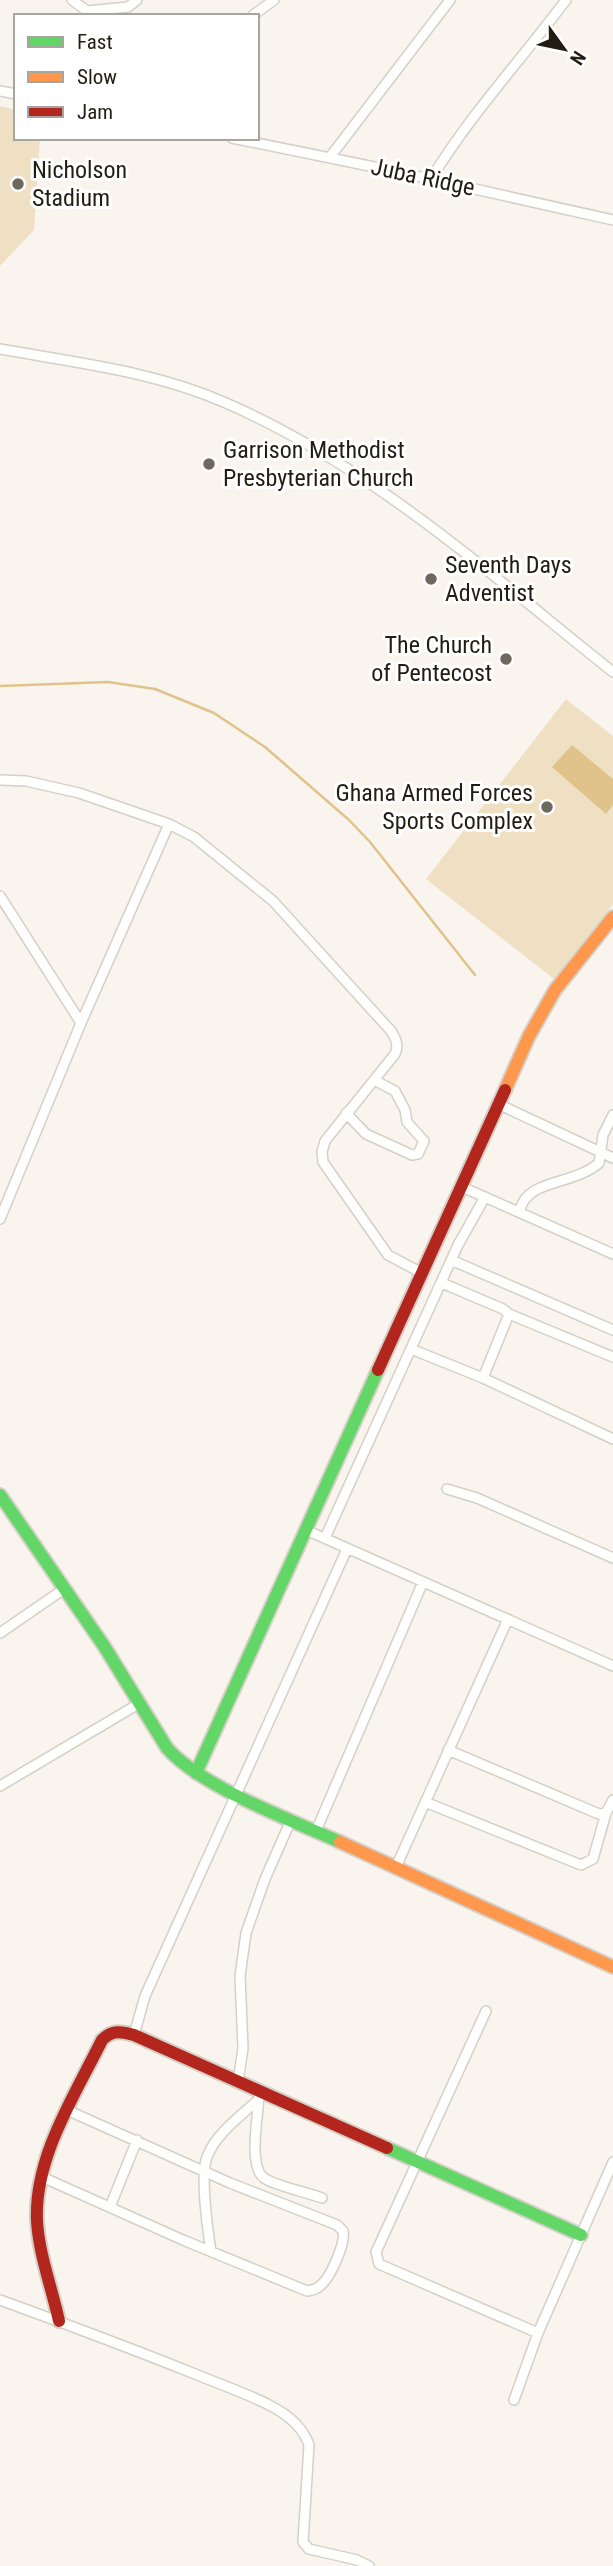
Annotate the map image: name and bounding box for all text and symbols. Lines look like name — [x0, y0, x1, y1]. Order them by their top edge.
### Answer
legend — [14, 14, 259, 140]
north arrow — [529, 14, 599, 84]
text: Fast — [77, 30, 113, 54]
text: N — [565, 47, 591, 69]
text: Slow — [77, 65, 117, 89]
text: Jam — [77, 100, 113, 124]
street label: Juba Ridge — [369, 152, 477, 202]
place label: Nicholson Stadium — [32, 156, 127, 212]
marker: Nicholson Stadium — [10, 176, 26, 192]
place label: Garrison Methodist Presbyterian Church — [223, 436, 414, 492]
marker: Garrison Methodist Presbyterian Church — [201, 456, 217, 472]
place label: Seventh Days Adventist — [445, 551, 572, 607]
marker: Seventh Days Adventist — [423, 571, 439, 587]
place label: The Church of Pentecost — [371, 631, 492, 687]
marker: The Church of Pentecost — [498, 651, 514, 667]
place label: Ghana Armed Forces Sports Complex — [336, 779, 533, 835]
marker: Ghana Armed Forces Sports Complex — [539, 799, 555, 815]

